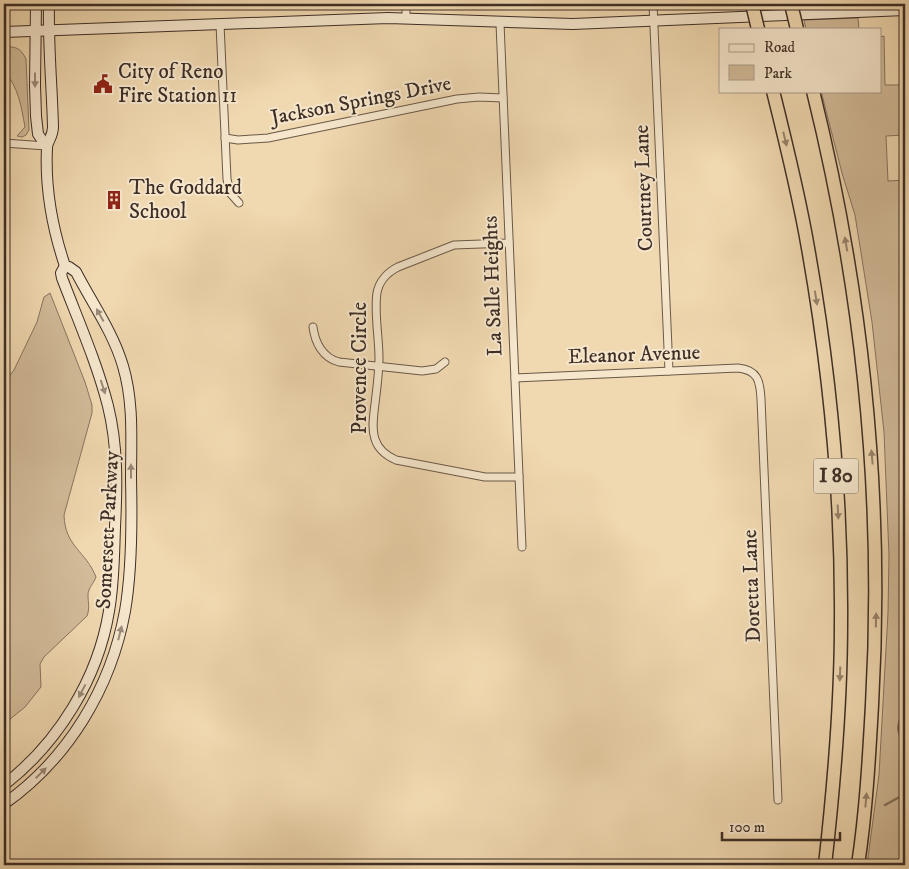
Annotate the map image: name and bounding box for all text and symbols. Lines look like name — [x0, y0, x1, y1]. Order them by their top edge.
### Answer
legend — [719, 28, 882, 92]
text: Road — [764, 38, 796, 57]
place label: City of Reno Fire Station 11 — [118, 59, 237, 109]
text: Park — [764, 64, 793, 83]
street label: Jackson Springs Drive — [267, 71, 454, 132]
one-way arrow — [31, 73, 39, 89]
public building icon: City of Reno Fire Station 11 — [92, 73, 114, 95]
street label: Courtney Lane — [629, 124, 659, 252]
one-way arrow — [781, 131, 789, 146]
place label: The Goddard School — [129, 175, 243, 225]
building icon: The Goddard School — [103, 189, 125, 211]
street label: La Salle Heights — [478, 215, 508, 357]
one-way arrow — [842, 236, 850, 252]
one-way arrow — [813, 290, 821, 306]
street label: Provence Circle — [347, 302, 373, 434]
one-way arrow — [96, 308, 105, 321]
street label: Eleanor Avenue — [567, 340, 701, 370]
one-way arrow — [99, 380, 107, 395]
street label: Somersett Parkway — [91, 449, 125, 610]
one-way arrow — [867, 449, 875, 465]
road number: I 80 — [814, 458, 858, 494]
one-way arrow — [127, 463, 135, 479]
one-way arrow — [835, 504, 843, 520]
street label: Doretta Lane — [737, 529, 767, 643]
one-way arrow — [872, 612, 880, 628]
one-way arrow — [116, 625, 124, 640]
one-way arrow — [836, 666, 844, 682]
one-way arrow — [78, 683, 86, 698]
one-way arrow — [34, 767, 46, 779]
one-way arrow — [862, 791, 870, 807]
scale bar — [722, 809, 839, 841]
text: 100 m — [729, 818, 765, 837]

